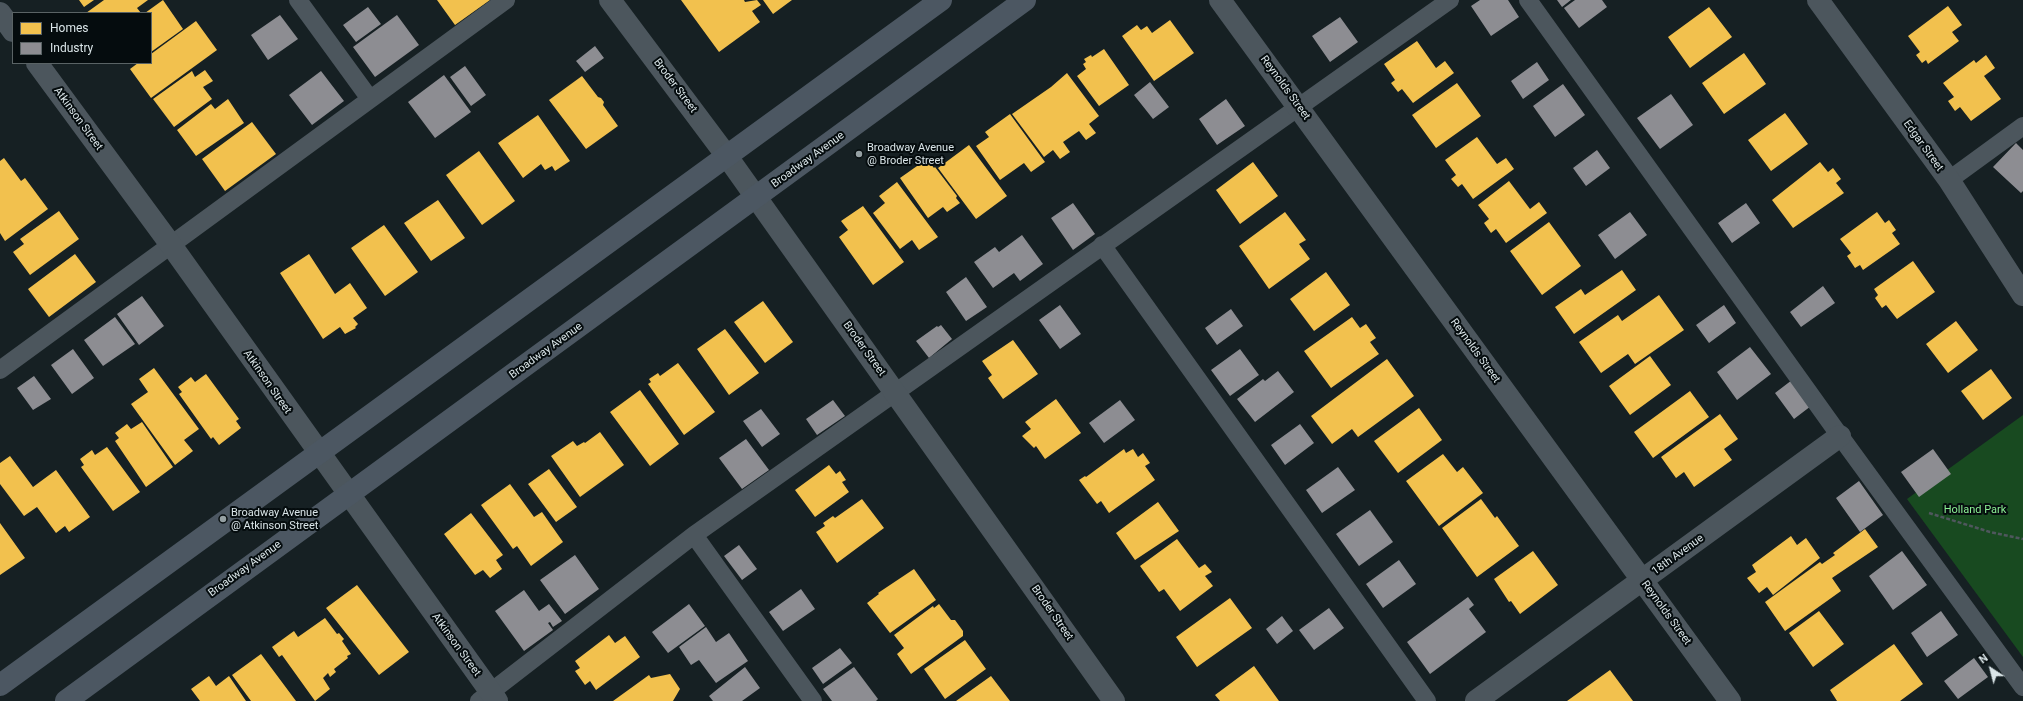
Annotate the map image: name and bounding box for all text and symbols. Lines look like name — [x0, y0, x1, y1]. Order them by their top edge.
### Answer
legend — [12, 12, 152, 64]
text: Homes — [50, 21, 88, 35]
text: Industry — [50, 41, 93, 55]
street label: Reynolds Street — [1257, 53, 1313, 123]
street label: Broder Street — [650, 56, 700, 116]
street label: Atkinson Street — [51, 85, 105, 153]
street label: Edgar Street — [1900, 118, 1946, 174]
street label: Broadway Avenue — [769, 129, 847, 191]
place label: Broadway Avenue @ Broder Street — [867, 141, 954, 167]
marker: Broadway Avenue @ Broder Street — [854, 149, 864, 159]
street label: Reynolds Street — [1447, 316, 1503, 386]
street label: Broder Street — [840, 319, 888, 379]
street label: Broadway Avenue — [507, 320, 585, 382]
street label: Atkinson Street — [240, 348, 294, 416]
park label: Holland Park — [1944, 503, 2006, 517]
place label: Broadway Avenue @ Atkinson Street — [231, 506, 318, 532]
marker: Broadway Avenue @ Atkinson Street — [218, 514, 228, 524]
street label: 18th Avenue — [1650, 532, 1706, 578]
street label: Broadway Avenue — [206, 538, 284, 600]
street label: Reynolds Street — [1638, 578, 1694, 648]
street label: Broder Street — [1028, 583, 1076, 643]
street label: Atkinson Street — [429, 611, 483, 679]
north arrow — [1971, 649, 2011, 689]
text: N — [1977, 651, 1991, 666]

